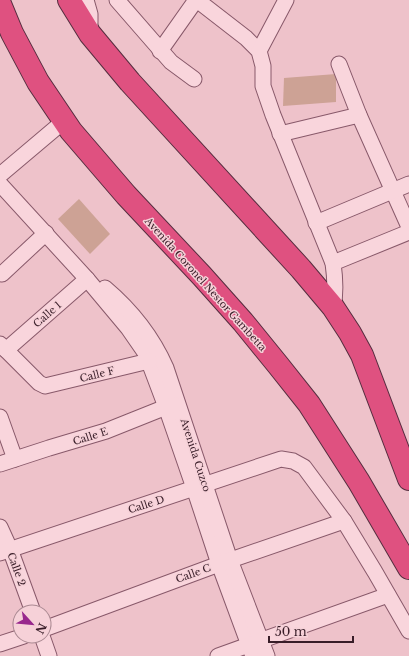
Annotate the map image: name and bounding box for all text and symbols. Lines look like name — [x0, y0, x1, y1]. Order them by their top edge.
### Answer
street label: Avenida Coronel Nestor Gambetta — [141, 214, 270, 354]
street label: Calle 1 — [31, 299, 64, 330]
street label: Calle F — [78, 364, 116, 385]
street label: Avenida Cuzco — [177, 416, 214, 494]
street label: Calle E — [71, 425, 109, 448]
street label: Calle D — [126, 492, 166, 516]
street label: Calle 2 — [4, 551, 29, 588]
street label: Calle C — [174, 561, 213, 586]
north arrow — [12, 604, 52, 644]
scale bar — [269, 618, 353, 644]
text: N — [32, 621, 49, 637]
text: 50 m — [275, 624, 307, 639]

